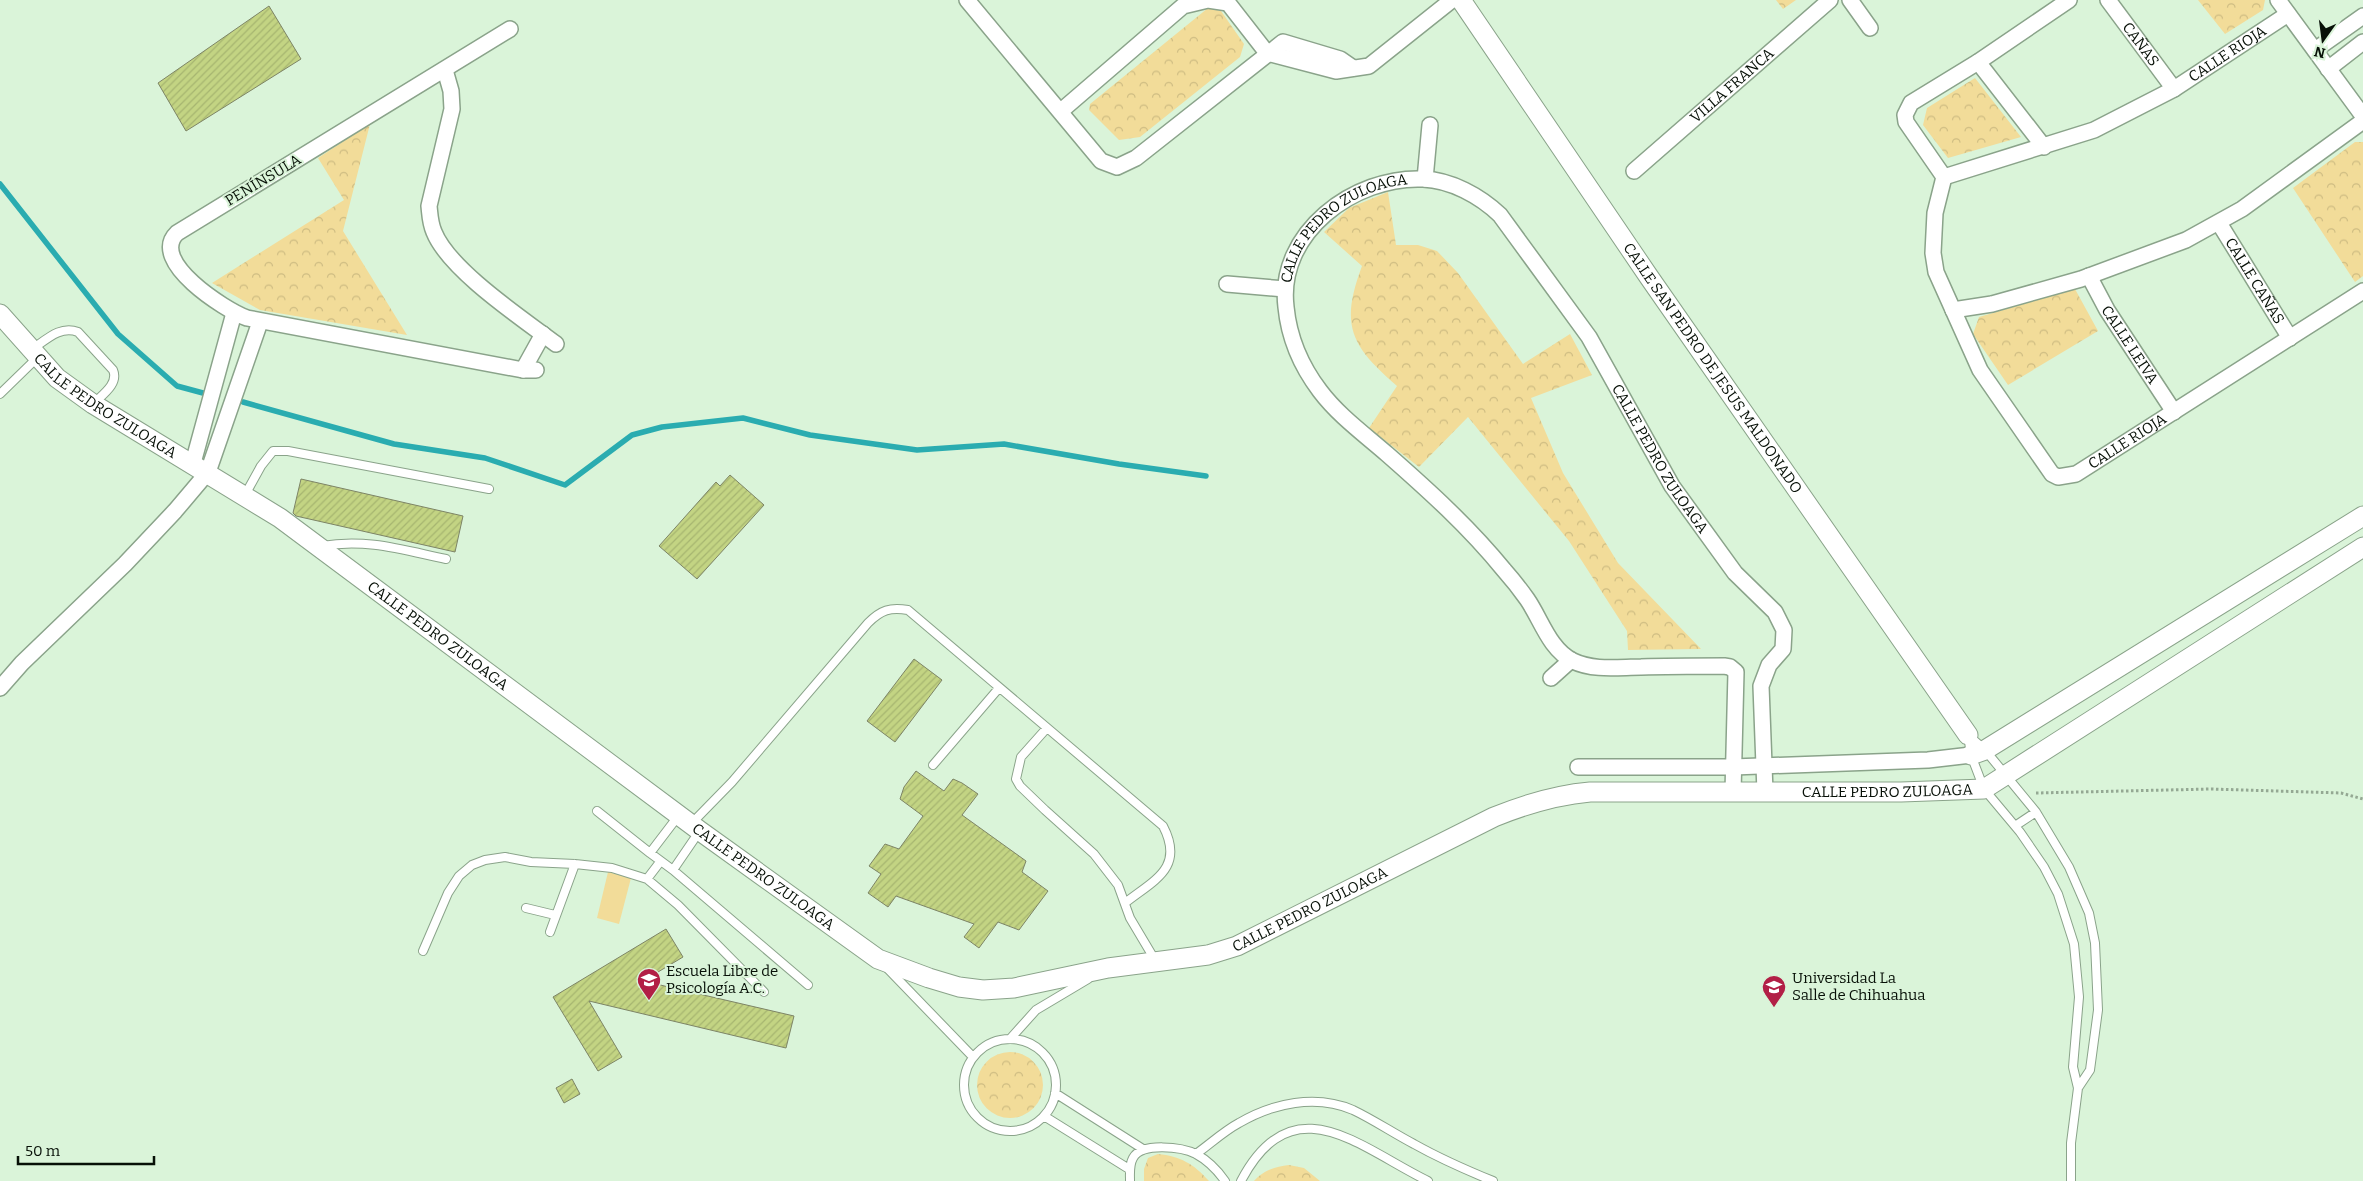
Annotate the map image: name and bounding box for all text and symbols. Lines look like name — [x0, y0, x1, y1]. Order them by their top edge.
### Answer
north arrow — [2298, 15, 2348, 65]
street label: CAÑAS — [2119, 19, 2163, 70]
street label: CALLE RIOJA — [2185, 22, 2270, 86]
text: N — [2312, 43, 2327, 62]
street label: VILLA FRANCA — [1686, 44, 1778, 127]
street label: PENÍNSULA — [222, 150, 305, 210]
street label: CALLE PEDRO ZULOAGA — [1277, 170, 1409, 284]
street label: CALLE CAÑAS — [2221, 234, 2288, 327]
street label: CALLE SAN PEDRO DE JESUS MALDONADO — [1620, 239, 1806, 497]
street label: CALLE LEIVA — [2097, 302, 2162, 388]
street label: CALLE PEDRO ZULOAGA — [30, 349, 180, 462]
street label: CALLE PEDRO ZULOAGA — [1608, 381, 1712, 537]
street label: CALLE RIOJA — [2085, 410, 2170, 473]
street label: CALLE PEDRO ZULOAGA — [364, 577, 512, 694]
street label: CALLE PEDRO ZULOAGA — [1802, 780, 1974, 801]
street label: CALLE PEDRO ZULOAGA — [689, 819, 838, 934]
street label: CALLE PEDRO ZULOAGA — [1229, 863, 1391, 956]
place label: Escuela Libre de Psicología A.C. — [666, 962, 778, 997]
school or university icon: Escuela Libre de Psicología A.C. — [636, 967, 662, 1001]
place label: Universidad La Salle de Chihuahua — [1792, 969, 1926, 1004]
school or university icon: Universidad La Salle de Chihuahua — [1761, 974, 1787, 1008]
scale bar — [18, 1134, 154, 1166]
text: 50 m — [25, 1142, 61, 1160]

